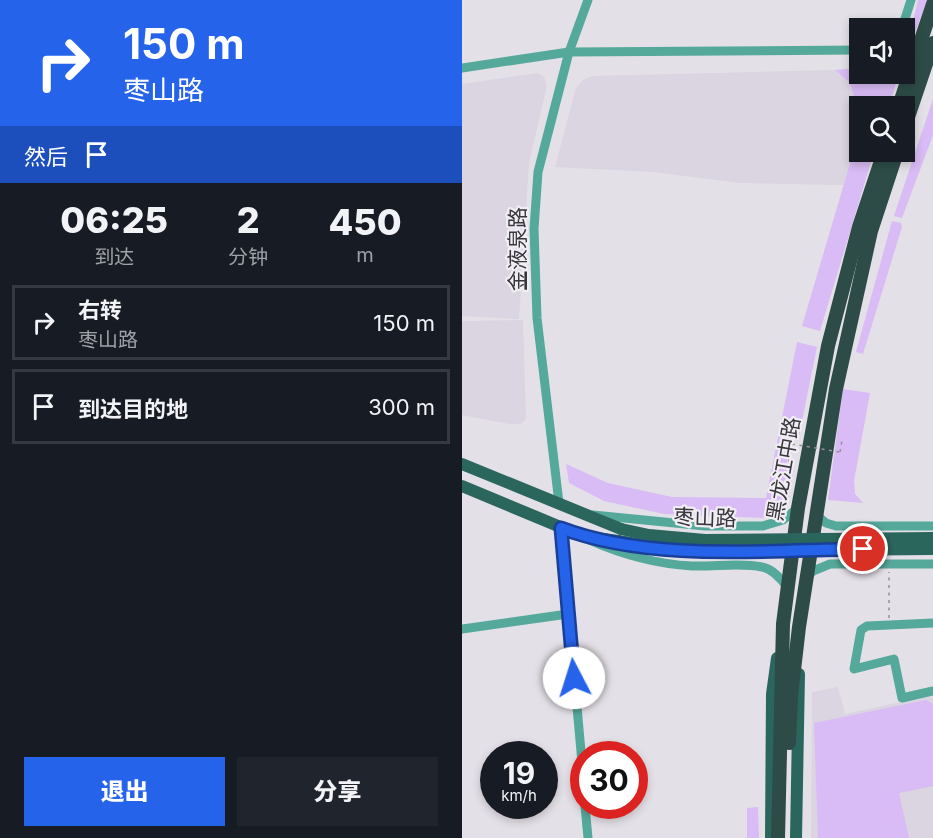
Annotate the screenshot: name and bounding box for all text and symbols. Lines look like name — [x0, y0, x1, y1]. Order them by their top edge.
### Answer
text: 150 m — [123, 18, 245, 69]
map controls — [849, 18, 915, 162]
button: sound — [849, 18, 915, 84]
icon: right — [24, 24, 102, 102]
text: 枣山路 — [123, 74, 204, 107]
button: search — [849, 96, 915, 162]
icon: arrive — [80, 138, 113, 171]
text: 然后 — [24, 144, 68, 170]
text: 06:25 — [60, 198, 168, 242]
text: 2 — [237, 198, 260, 242]
text: 450 — [329, 200, 402, 244]
street label: 金液泉路 — [505, 207, 530, 291]
text: m — [356, 243, 374, 267]
text: 到达 — [94, 245, 134, 269]
text: 分钟 — [228, 245, 268, 269]
text: 右转 — [78, 297, 122, 323]
icon: right — [27, 306, 60, 339]
text: 150 m — [373, 310, 435, 336]
text: 枣山路 — [78, 328, 138, 352]
icon: arrive — [27, 390, 60, 423]
text: 300 m — [368, 394, 435, 420]
text: 到达目的地 — [78, 396, 188, 422]
street label: 黑龙江中路 — [762, 415, 805, 523]
street label: 枣山路 — [673, 504, 737, 531]
pin — [837, 523, 888, 574]
icon: arrive — [846, 532, 879, 565]
position arrow — [542, 646, 606, 710]
speed limit sign: 30 — [570, 741, 648, 819]
text: 19 — [503, 755, 535, 791]
button: 退出 — [24, 757, 225, 826]
button: 分享 — [237, 757, 438, 826]
text: km/h — [501, 786, 537, 805]

